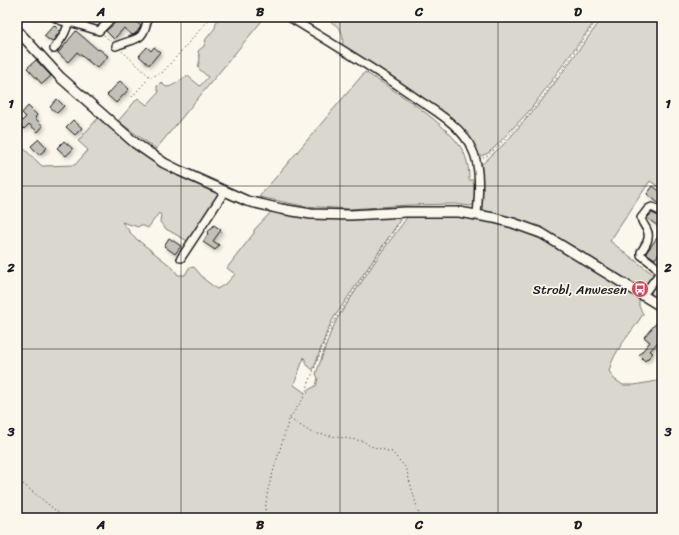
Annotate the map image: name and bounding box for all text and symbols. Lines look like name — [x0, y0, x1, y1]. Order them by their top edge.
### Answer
text: A — [96, 0, 105, 23]
text: B — [256, 0, 265, 23]
text: C — [414, 0, 424, 23]
text: D — [574, 0, 582, 23]
text: 1 — [8, 92, 14, 115]
text: 1 — [665, 92, 671, 115]
text: 2 — [6, 256, 15, 279]
text: 2 — [663, 256, 672, 279]
place label: Strobl, Anwesen — [533, 278, 627, 301]
bus stop icon: Strobl, Anwesen — [630, 279, 650, 299]
text: 3 — [6, 420, 15, 443]
text: 3 — [663, 420, 672, 443]
text: A — [96, 513, 105, 535]
text: B — [256, 513, 265, 535]
text: C — [414, 513, 424, 535]
text: D — [574, 513, 582, 535]

